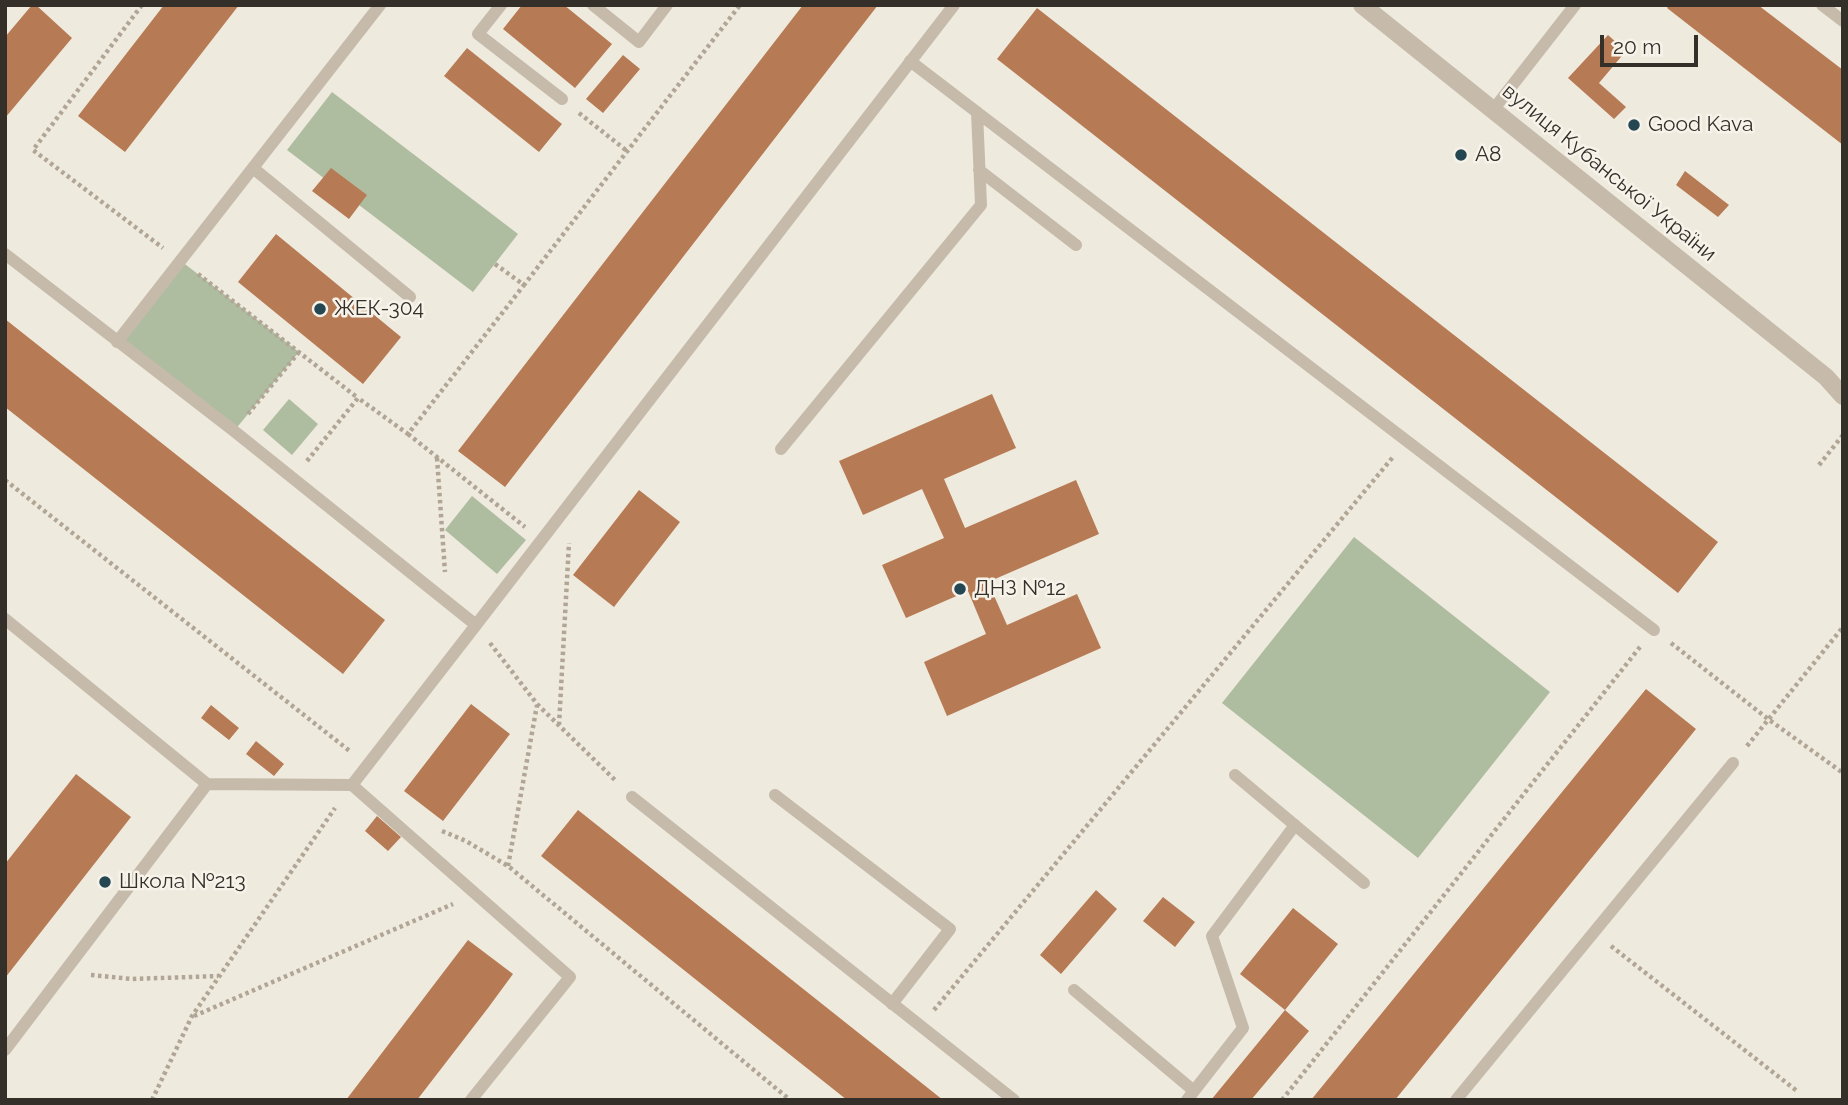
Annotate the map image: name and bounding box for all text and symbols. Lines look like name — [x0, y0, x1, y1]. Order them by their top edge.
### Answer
scale bar — [1603, 21, 1701, 65]
text: 20 m — [1613, 34, 1661, 59]
street label: вулиця Кубанської України — [1497, 79, 1721, 267]
place label: Good Kava — [1648, 112, 1753, 138]
marker: Good Kava — [1626, 117, 1642, 133]
place label: А8 — [1475, 142, 1501, 168]
marker: А8 — [1453, 147, 1469, 163]
place label: ЖЕК-304 — [334, 296, 424, 322]
marker: ЖЕК-304 — [312, 301, 328, 317]
place label: ДНЗ №12 — [974, 576, 1066, 602]
marker: ДНЗ №12 — [952, 581, 968, 597]
place label: Школа №213 — [119, 869, 246, 895]
marker: Школа №213 — [97, 874, 113, 890]

